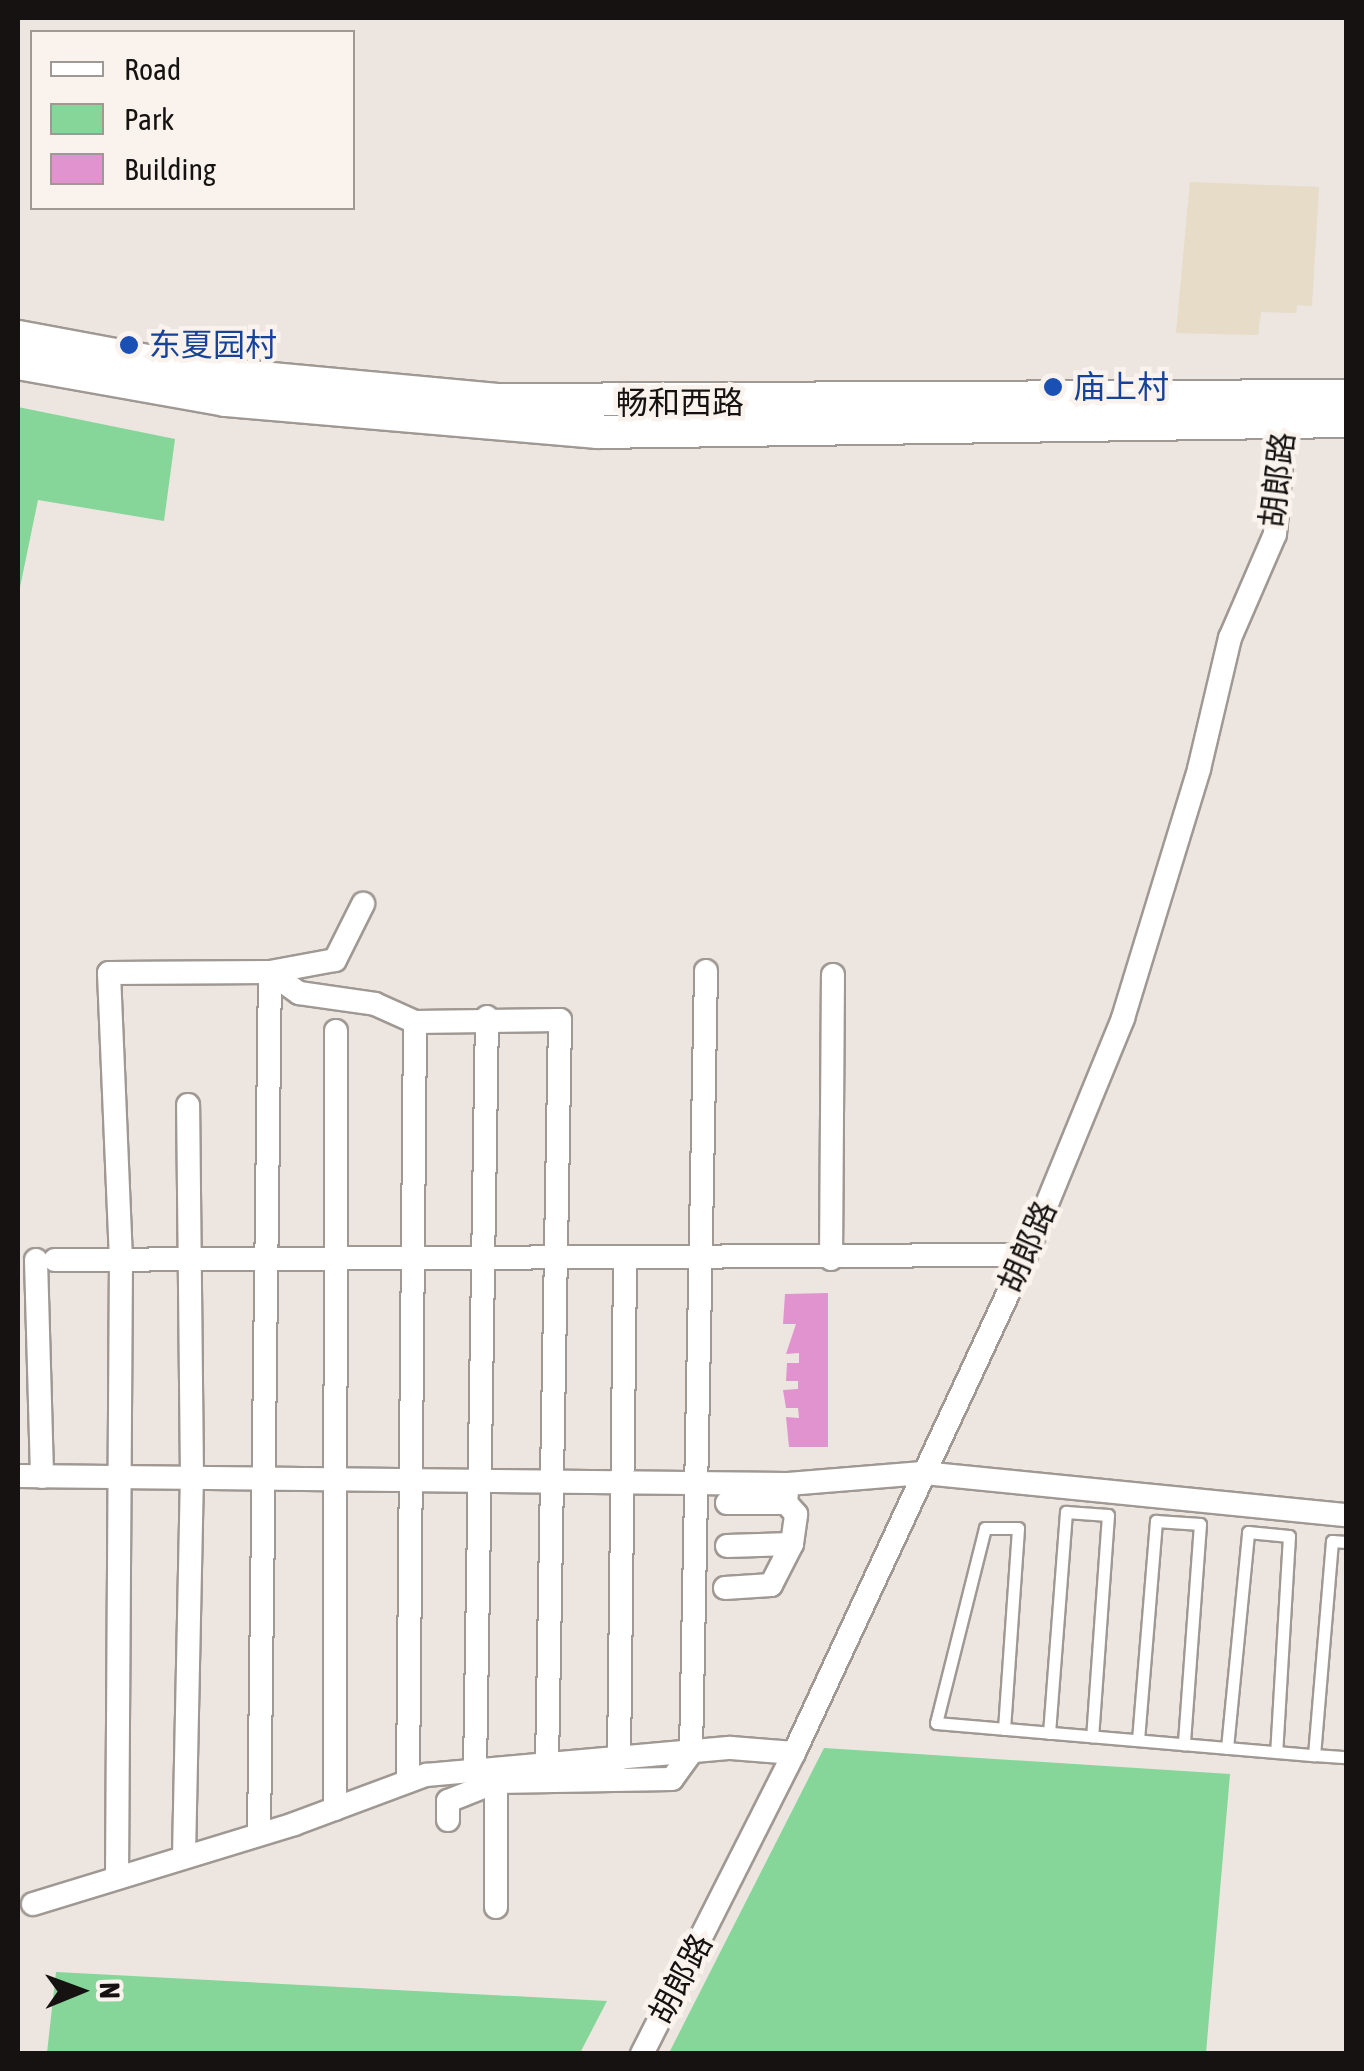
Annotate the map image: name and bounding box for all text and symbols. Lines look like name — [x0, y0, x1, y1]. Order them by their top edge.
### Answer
legend — [30, 30, 355, 210]
text: Road — [124, 52, 181, 86]
text: Park — [124, 102, 174, 136]
text: Building — [124, 152, 216, 186]
place label: 东夏园村 — [149, 326, 277, 364]
marker: 东夏园村 — [118, 334, 140, 356]
place label: 庙上村 — [1073, 368, 1169, 406]
marker: 庙上村 — [1042, 376, 1064, 398]
street label: 畅和西路 — [616, 384, 744, 422]
street label: 胡郎路 — [1253, 430, 1303, 530]
street label: 胡郎路 — [991, 1195, 1065, 1299]
street label: 胡郎路 — [642, 1928, 720, 2030]
north arrow — [30, 1941, 130, 2041]
text: N — [94, 1982, 126, 1999]

